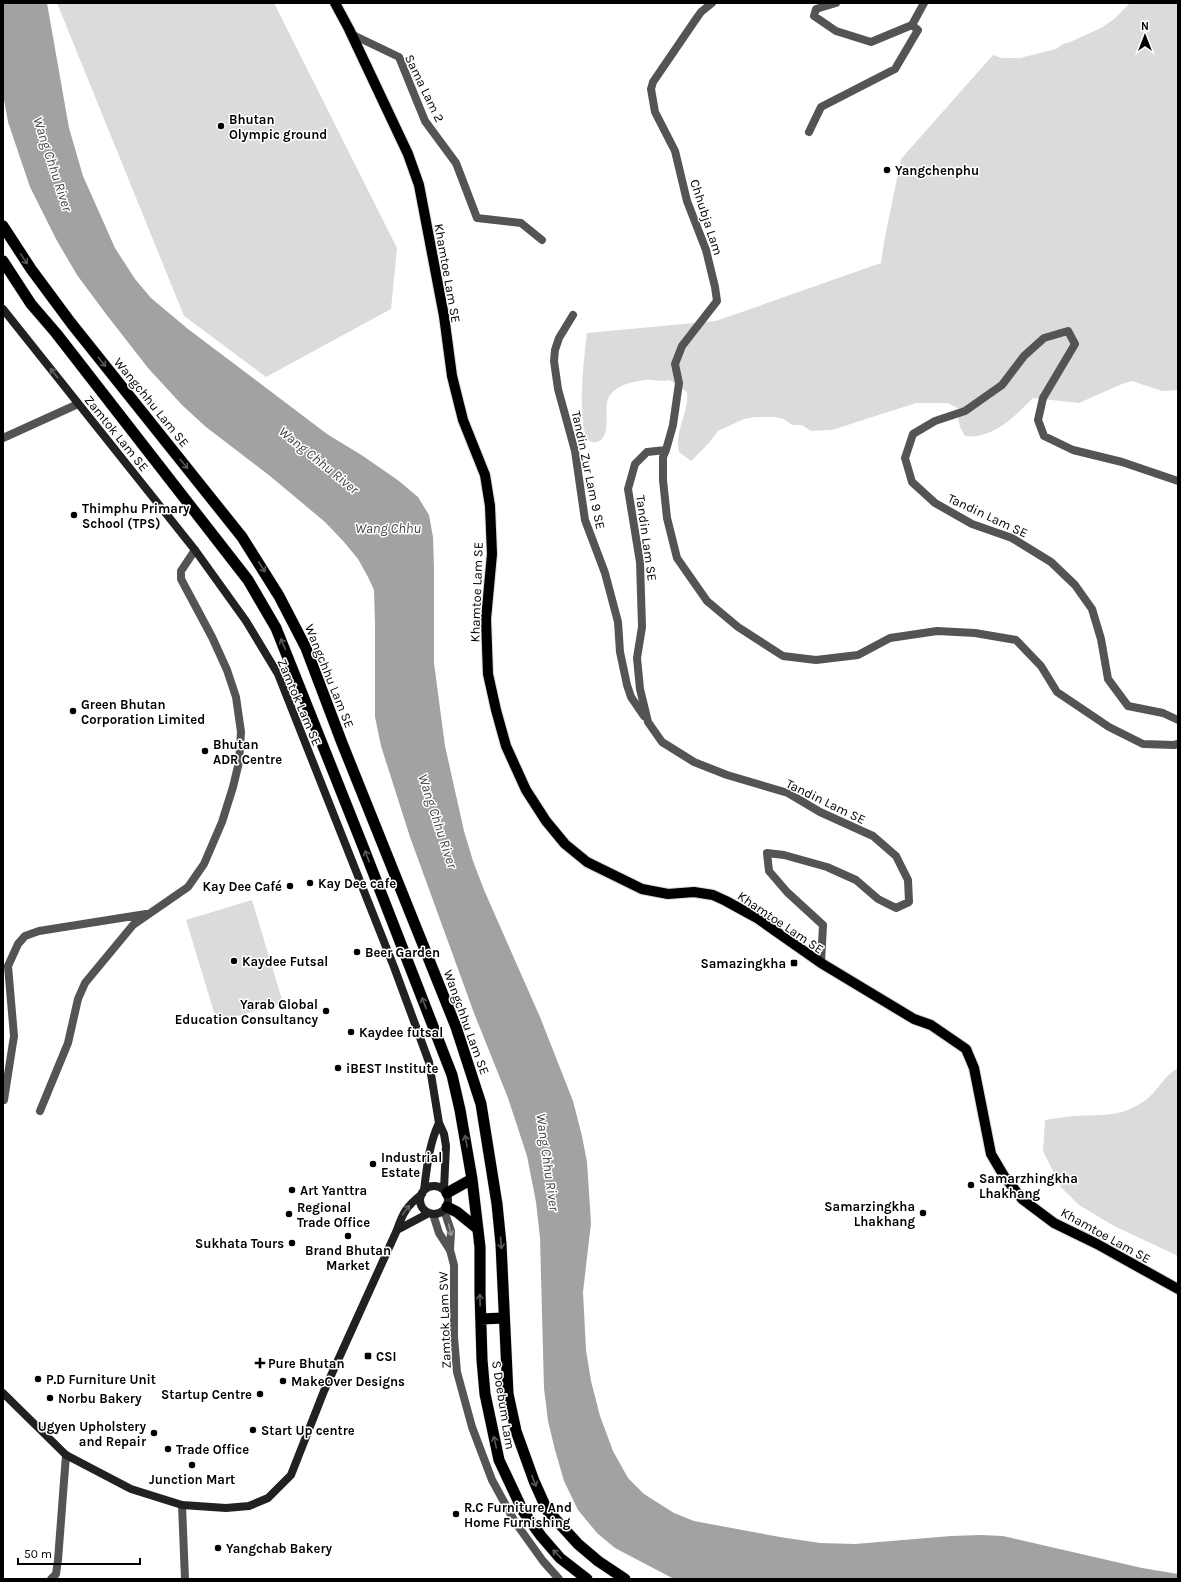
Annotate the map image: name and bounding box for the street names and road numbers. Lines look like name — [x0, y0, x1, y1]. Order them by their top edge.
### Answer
street label: Sama Lam 2 — [402, 52, 447, 125]
street label: Chhubja Lam — [687, 177, 726, 257]
street label: Khamtoe Lam SE — [431, 222, 464, 324]
street label: Wangchhu Lam SE — [111, 355, 192, 450]
street label: Zamtok Lam SE — [81, 392, 152, 474]
street label: Tandin Zur Lam 9 SE — [569, 410, 608, 531]
street label: Tandin Lam SE — [945, 490, 1030, 541]
street label: Tandin Lam SE — [633, 494, 660, 582]
street label: Khamtoe Lam SE — [467, 542, 486, 642]
street label: Wangchhu Lam SE — [302, 622, 357, 730]
street label: Zamtok Lam SE — [274, 656, 325, 748]
street label: Tandin Lam SE — [784, 776, 868, 827]
street label: Khamtoe Lam SE — [735, 888, 827, 957]
street label: Wangchhu Lam SE — [441, 968, 492, 1077]
street label: Khamtoe Lam SE — [1058, 1205, 1153, 1266]
street label: Zamtok Lam SW — [435, 1271, 454, 1369]
street label: S Doebum Lam — [489, 1360, 518, 1450]

